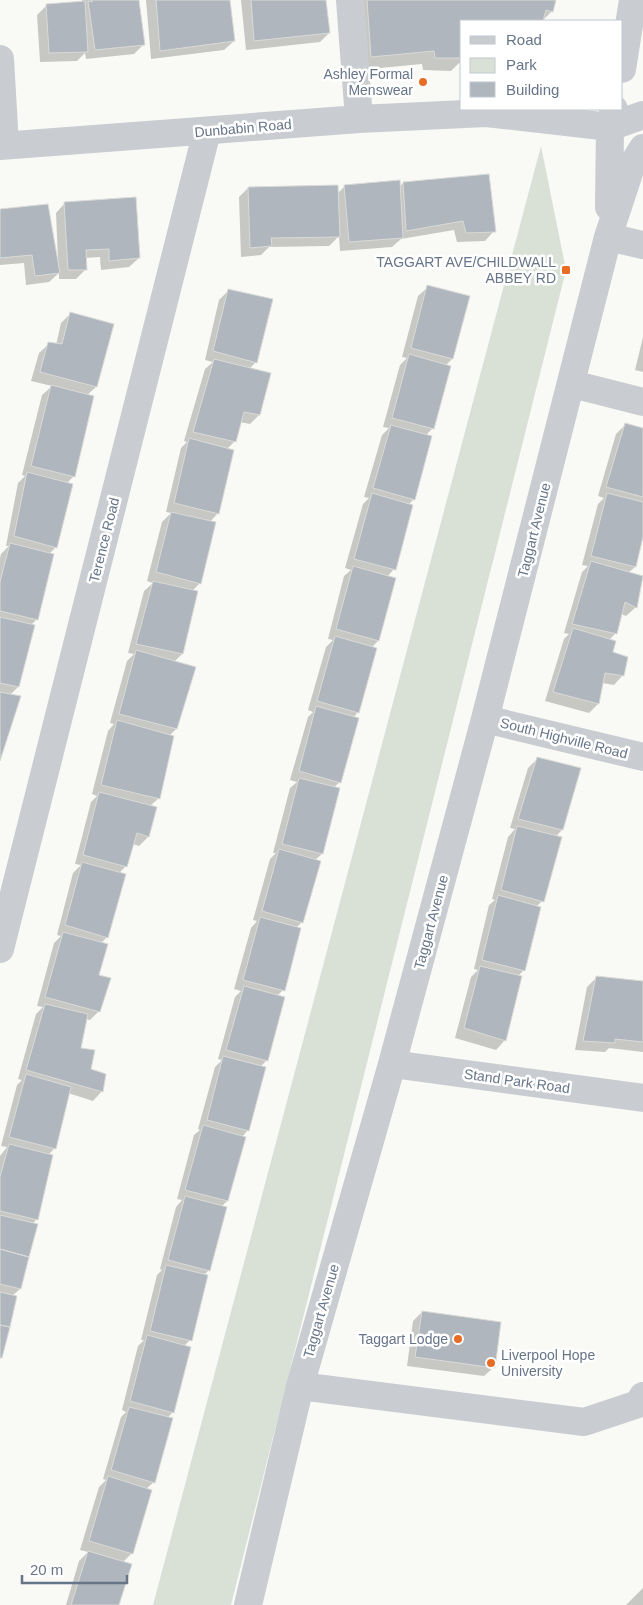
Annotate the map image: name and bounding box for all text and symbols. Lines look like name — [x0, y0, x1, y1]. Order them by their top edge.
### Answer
legend — [460, 20, 623, 110]
text: Road — [506, 31, 542, 48]
text: Park — [506, 56, 537, 73]
place label: Ashley Formal Menswear — [324, 66, 413, 98]
marker: Ashley Formal Menswear — [417, 76, 429, 88]
text: Building — [506, 81, 559, 98]
street label: Dunbabin Road — [194, 116, 292, 140]
place label: TAGGART AVE/CHILDWALL ABBEY RD — [376, 254, 556, 286]
marker: TAGGART AVE/CHILDWALL ABBEY RD — [560, 264, 572, 276]
street label: Taggart Avenue — [514, 481, 554, 579]
street label: Terence Road — [86, 496, 122, 584]
street label: South Highville Road — [499, 714, 629, 762]
street label: Taggart Avenue — [411, 873, 451, 971]
street label: Stand Park Road — [463, 1066, 571, 1096]
street label: Taggart Avenue — [300, 1262, 342, 1360]
place label: Taggart Lodge — [358, 1331, 448, 1347]
marker: Taggart Lodge — [452, 1333, 464, 1345]
place label: Liverpool Hope University — [501, 1347, 595, 1379]
marker: Liverpool Hope University — [485, 1357, 497, 1369]
scale bar — [22, 1552, 128, 1584]
text: 20 m — [30, 1561, 63, 1578]

